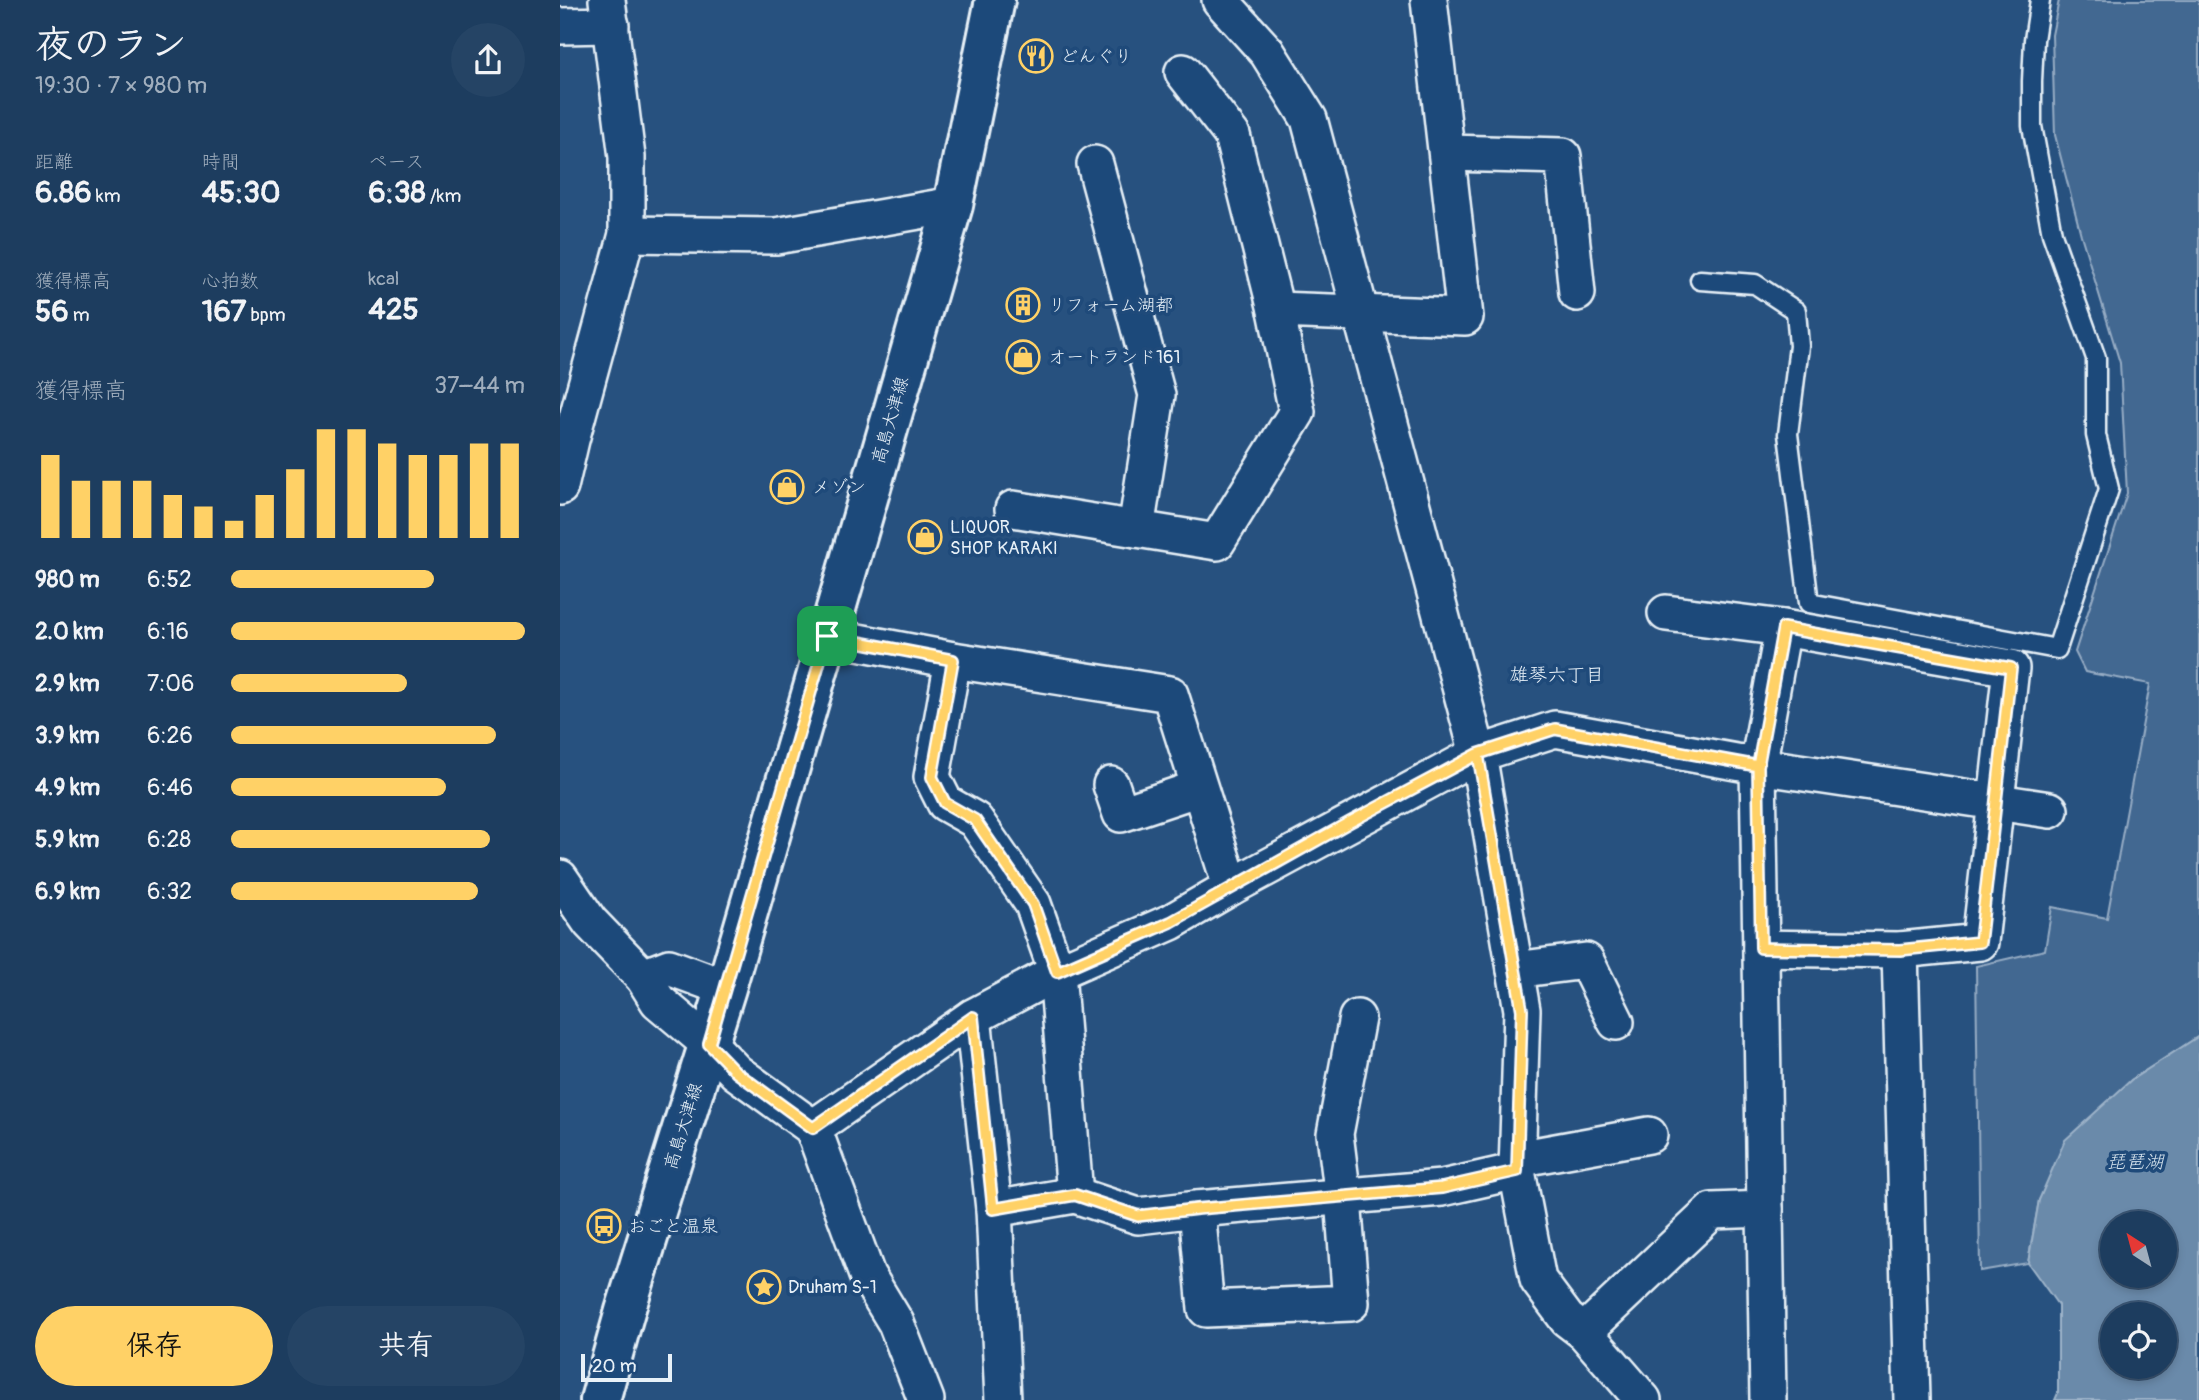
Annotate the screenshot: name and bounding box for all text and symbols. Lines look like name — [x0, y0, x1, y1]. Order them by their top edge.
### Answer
text: 夜のラン — [35, 21, 187, 69]
button: share — [451, 23, 525, 97]
restaurant icon: どんぐり — [1017, 37, 1055, 75]
place label: どんぐり — [1060, 45, 1132, 68]
text: 19:30 · 7 × 980 m — [35, 71, 207, 100]
text: 距離 — [35, 150, 73, 174]
text: 時間 — [202, 150, 240, 174]
text: ペース — [368, 150, 424, 174]
text: 6.86 — [35, 174, 92, 211]
text: 45:30 — [202, 174, 281, 211]
text: 6:38 — [368, 174, 426, 211]
text: km — [92, 184, 121, 208]
text: /km — [426, 184, 461, 208]
text: kcal — [368, 267, 399, 291]
text: 獲得標高 — [35, 269, 111, 293]
text: 心拍数 — [202, 269, 259, 293]
building icon: リフォーム湖都 — [1004, 286, 1042, 324]
text: 425 — [368, 291, 419, 328]
text: 56 — [35, 293, 69, 330]
text: 167 — [202, 293, 246, 330]
place label: リフォーム湖都 — [1048, 294, 1173, 317]
text: m — [69, 303, 90, 327]
text: bpm — [246, 303, 286, 327]
shop icon: オートランド161 — [1004, 338, 1042, 376]
place label: オートランド161 — [1048, 346, 1181, 369]
text: 37–44 m — [434, 371, 525, 400]
street label: 高島大津線 — [867, 374, 914, 467]
text: 獲得標高 — [35, 376, 127, 405]
shop icon: メゾン — [768, 468, 806, 506]
place label: メゾン — [812, 476, 866, 499]
place label: LIQUOR SHOP KARAKI — [950, 516, 1058, 560]
shop icon: LIQUOR SHOP KARAKI — [906, 518, 944, 556]
text: 980 m — [35, 565, 100, 594]
text: 6:52 — [147, 565, 192, 594]
pin — [797, 606, 857, 666]
text: 2.0 km — [35, 617, 104, 646]
text: 6:16 — [147, 617, 189, 646]
icon: arrive — [808, 617, 846, 655]
district label: 雄琴六丁目 — [1509, 663, 1605, 687]
text: 2.9 km — [35, 669, 100, 698]
text: 7:06 — [147, 669, 194, 698]
text: 3.9 km — [35, 721, 100, 750]
text: 6:26 — [147, 721, 193, 750]
text: 4.9 km — [35, 773, 100, 802]
text: 6:46 — [147, 773, 193, 802]
text: 5.9 km — [35, 825, 99, 854]
text: 6:28 — [147, 825, 191, 854]
text: 6.9 km — [35, 877, 100, 906]
text: 6:32 — [147, 877, 192, 906]
street label: 高島大津線 — [659, 1080, 708, 1173]
water label: 琵琶湖 — [2106, 1150, 2165, 1174]
bus stop icon: おごと温泉 — [585, 1207, 623, 1245]
north arrow — [2100, 1211, 2177, 1288]
map controls — [2100, 1211, 2177, 1379]
place label: おごと温泉 — [628, 1215, 718, 1238]
place icon: Druham S-1 — [745, 1268, 783, 1306]
place label: Druham S-1 — [788, 1276, 877, 1299]
button: locate — [2100, 1302, 2177, 1379]
button: 保存 — [35, 1306, 273, 1386]
button: 共有 — [287, 1306, 525, 1386]
scale bar — [581, 1351, 672, 1383]
text: 20 m — [592, 1354, 637, 1378]

